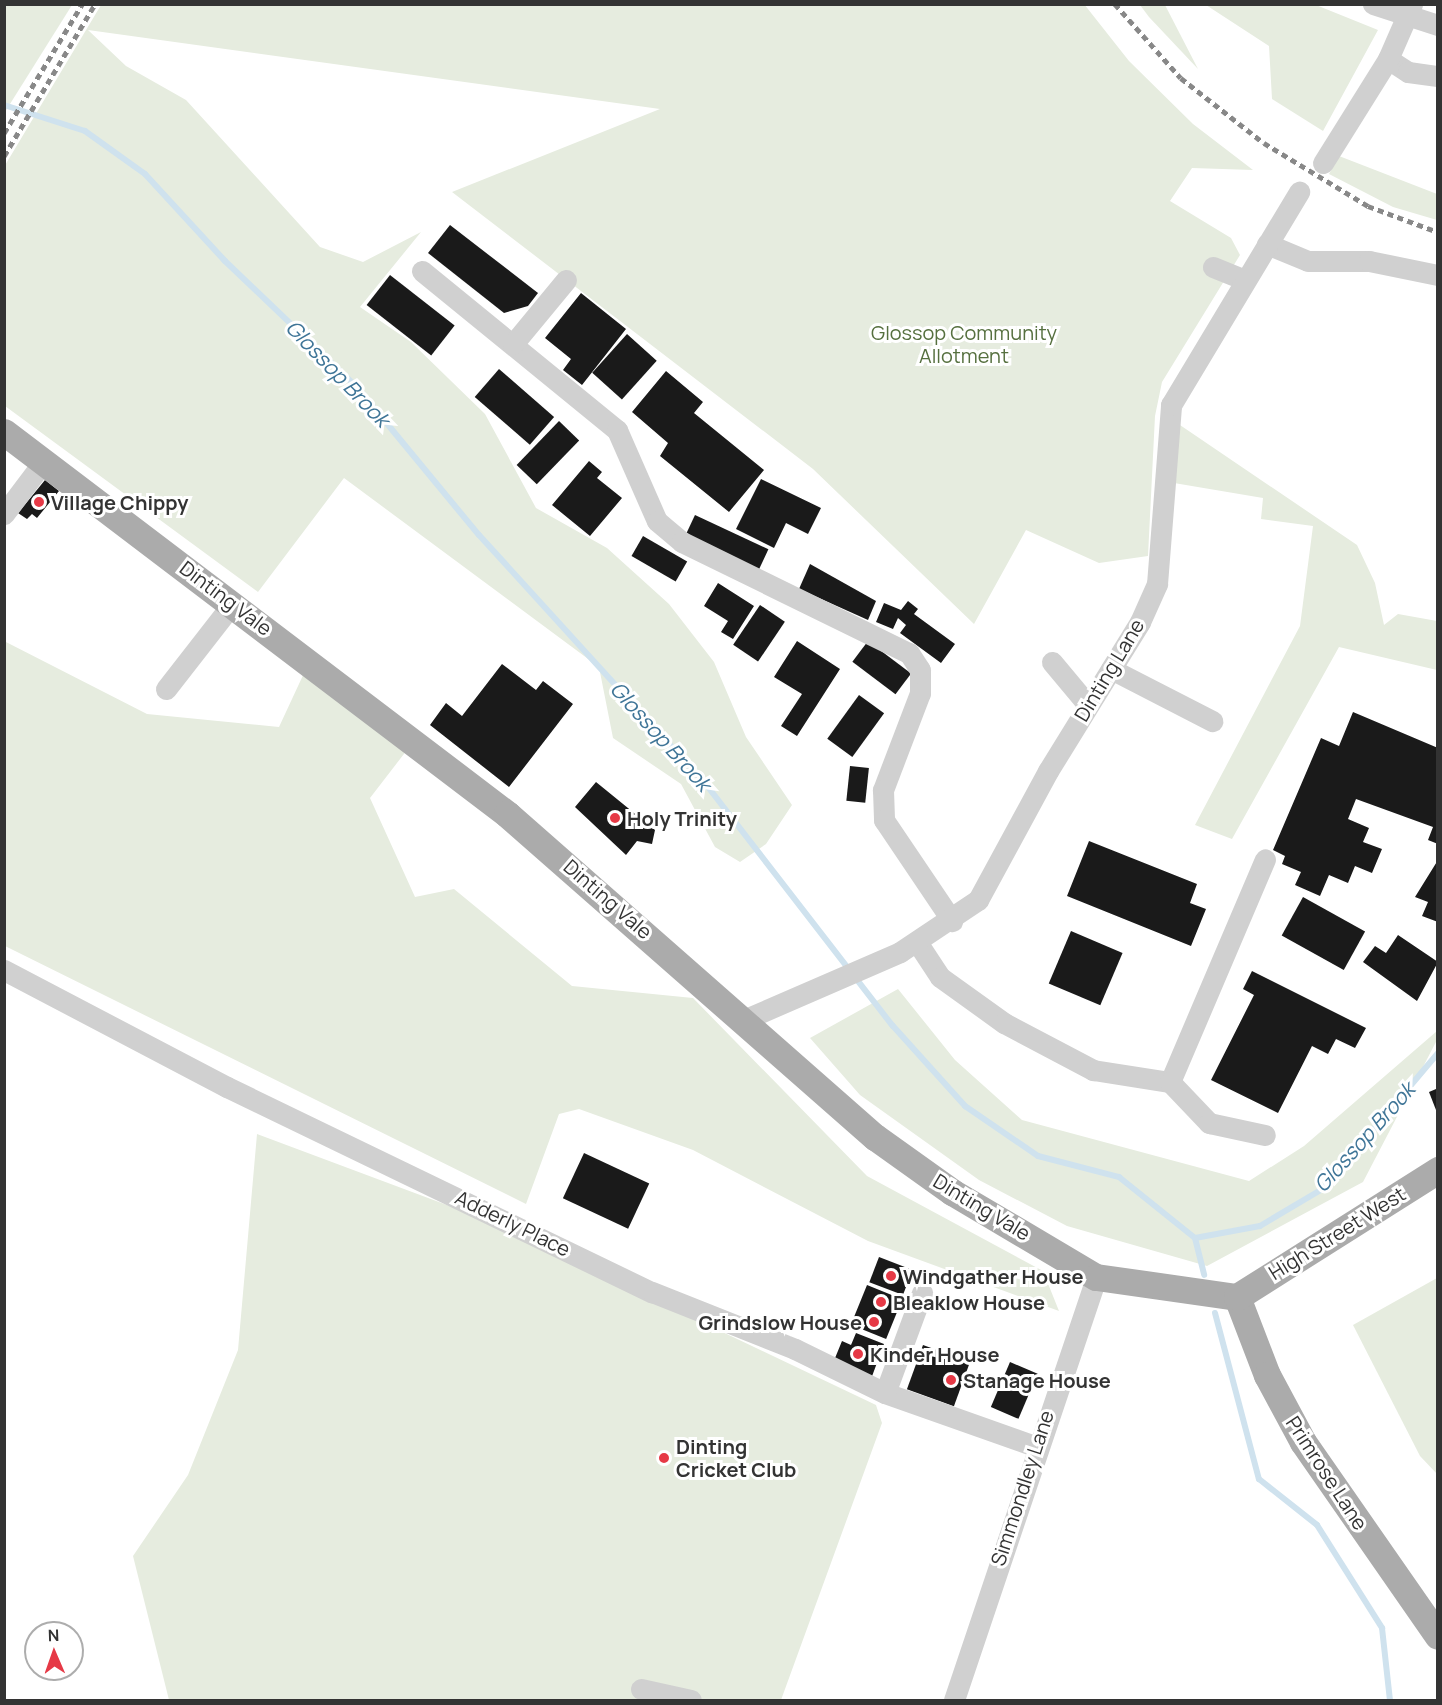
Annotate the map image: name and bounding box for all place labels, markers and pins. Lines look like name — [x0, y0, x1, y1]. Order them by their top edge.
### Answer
place label: Village Chippy — [51, 490, 188, 514]
marker: Village Chippy — [32, 495, 46, 509]
place label: Holy Trinity — [627, 806, 737, 830]
marker: Holy Trinity — [608, 811, 622, 825]
place label: Windgather House — [903, 1264, 1084, 1288]
marker: Windgather House — [884, 1269, 898, 1283]
place label: Bleaklow House — [893, 1290, 1045, 1314]
marker: Bleaklow House — [874, 1295, 888, 1309]
place label: Grindslow House — [698, 1310, 862, 1334]
marker: Grindslow House — [867, 1315, 881, 1329]
place label: Kinder House — [870, 1342, 999, 1366]
marker: Kinder House — [851, 1347, 865, 1361]
place label: Stanage House — [963, 1368, 1111, 1392]
marker: Stanage House — [944, 1373, 958, 1387]
place label: Dinting Cricket Club — [676, 1434, 796, 1481]
marker: Dinting Cricket Club — [657, 1451, 671, 1465]

